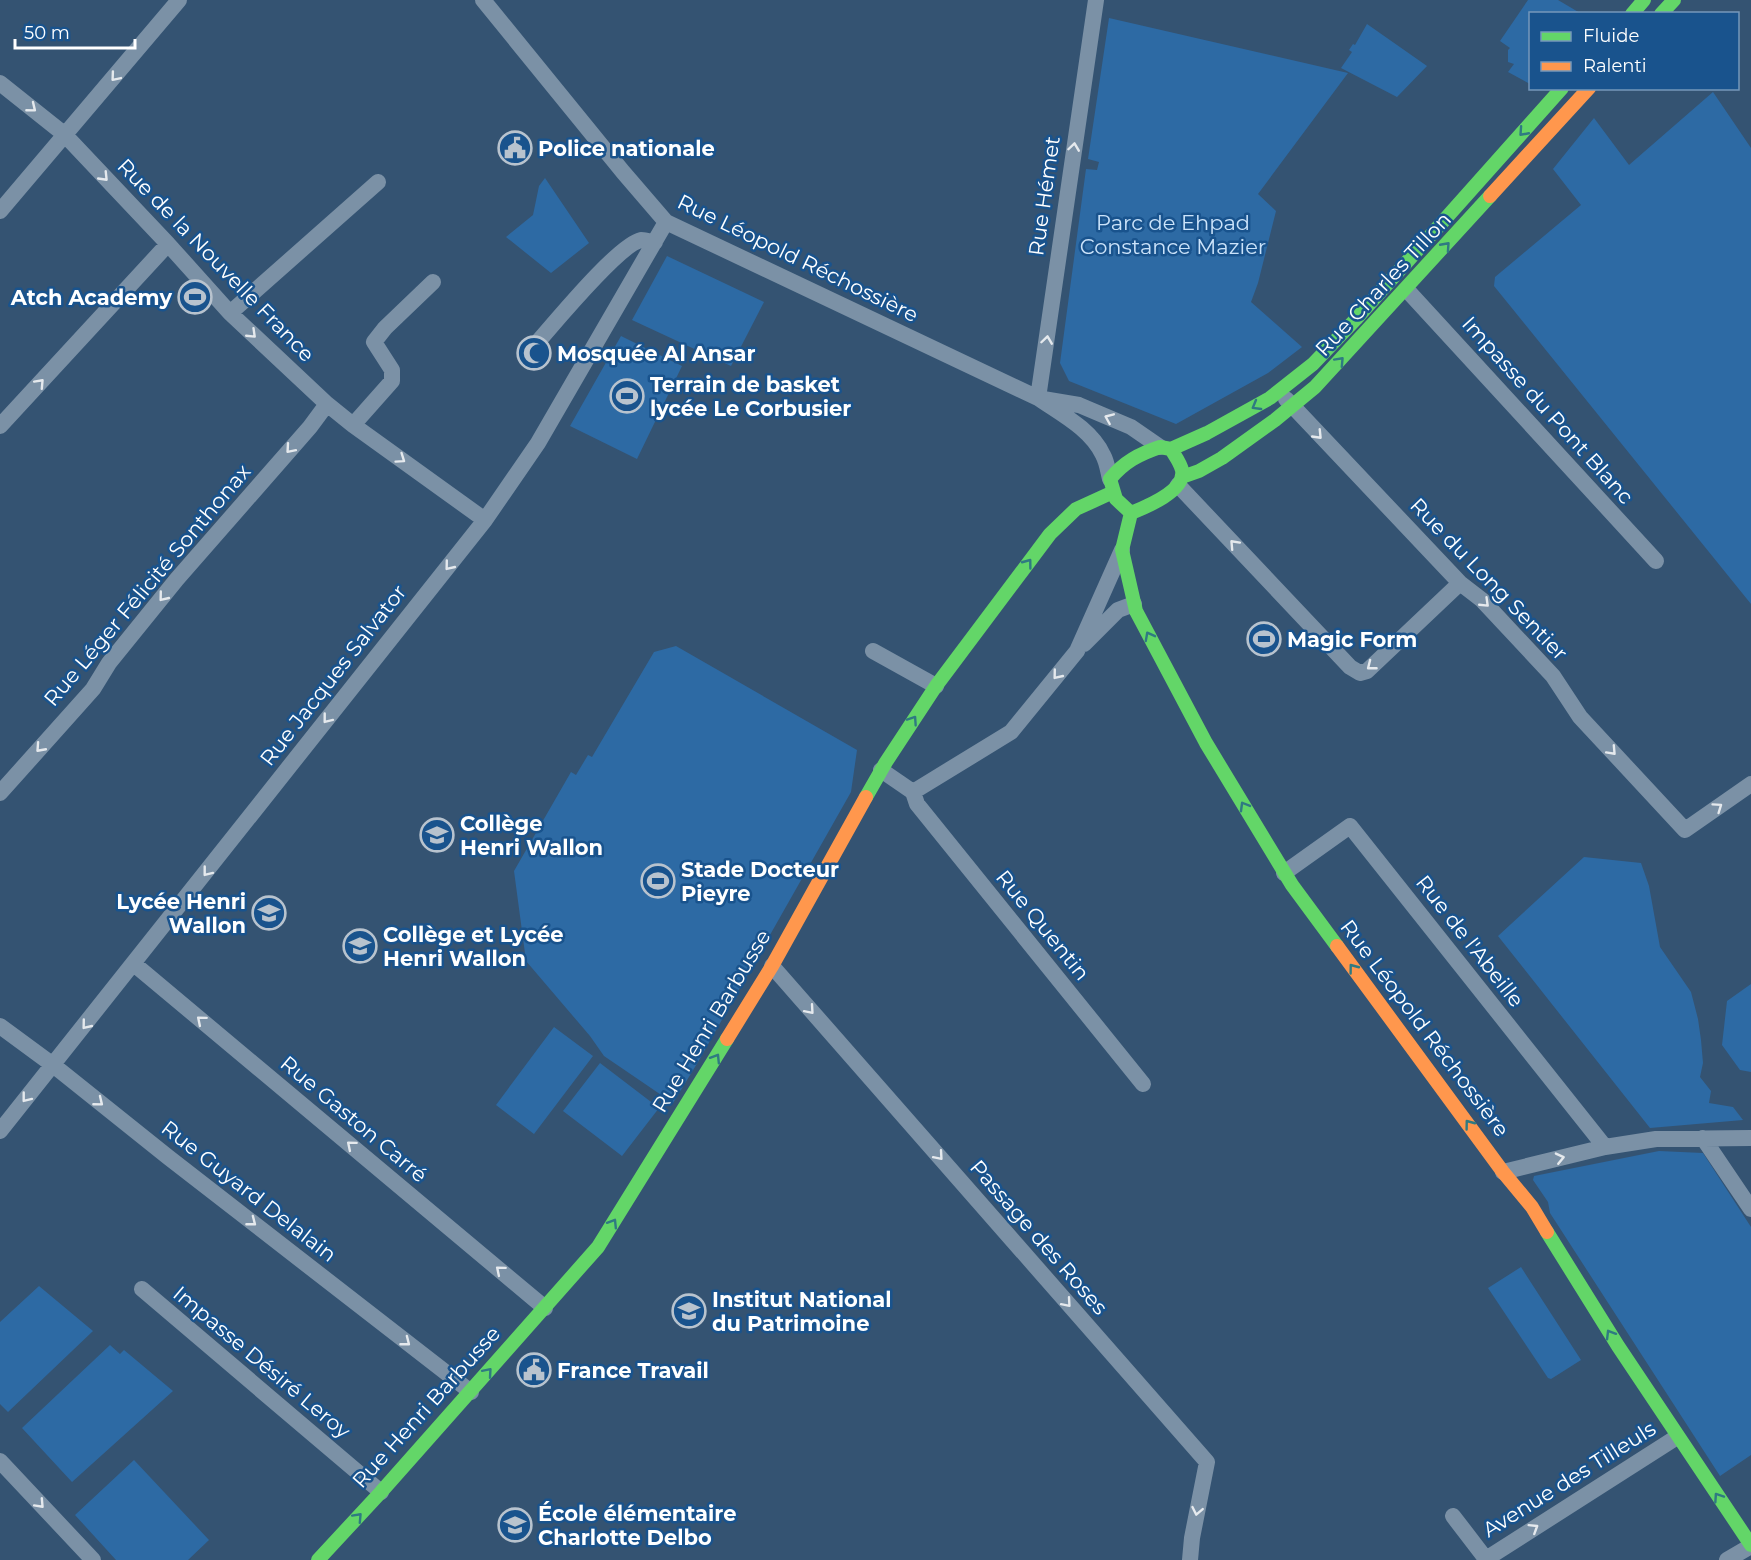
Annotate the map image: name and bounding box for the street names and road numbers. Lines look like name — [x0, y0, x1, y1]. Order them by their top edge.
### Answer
street label: Rue Hémet — [1023, 134, 1065, 258]
street label: Rue de la Nouvelle France — [112, 153, 320, 367]
street label: Rue Léopold Réchossière — [673, 189, 923, 327]
street label: Rue Charles Tillon — [1310, 207, 1456, 361]
street label: Impasse du Pont Blanc — [1457, 311, 1639, 509]
street label: Rue Léger Félicité Sonthonax — [39, 459, 255, 711]
street label: Rue du Long Sentier — [1405, 493, 1573, 665]
street label: Rue Jacques Salvator — [255, 579, 411, 771]
street label: Rue Quentin — [991, 865, 1095, 985]
street label: Rue de l'Abeille — [1411, 870, 1529, 1012]
street label: Rue Léopold Réchossière — [1335, 915, 1515, 1141]
street label: Rue Henri Barbusse — [647, 925, 775, 1117]
street label: Rue Gaston Carré — [276, 1050, 432, 1188]
street label: Rue Guyard Delalain — [157, 1115, 341, 1267]
street label: Passage des Roses — [965, 1155, 1113, 1319]
street label: Impasse Désiré Leroy — [168, 1281, 356, 1444]
street label: Rue Henri Barbusse — [347, 1321, 505, 1493]
street label: Avenue des Tilleuls — [1478, 1416, 1660, 1542]

